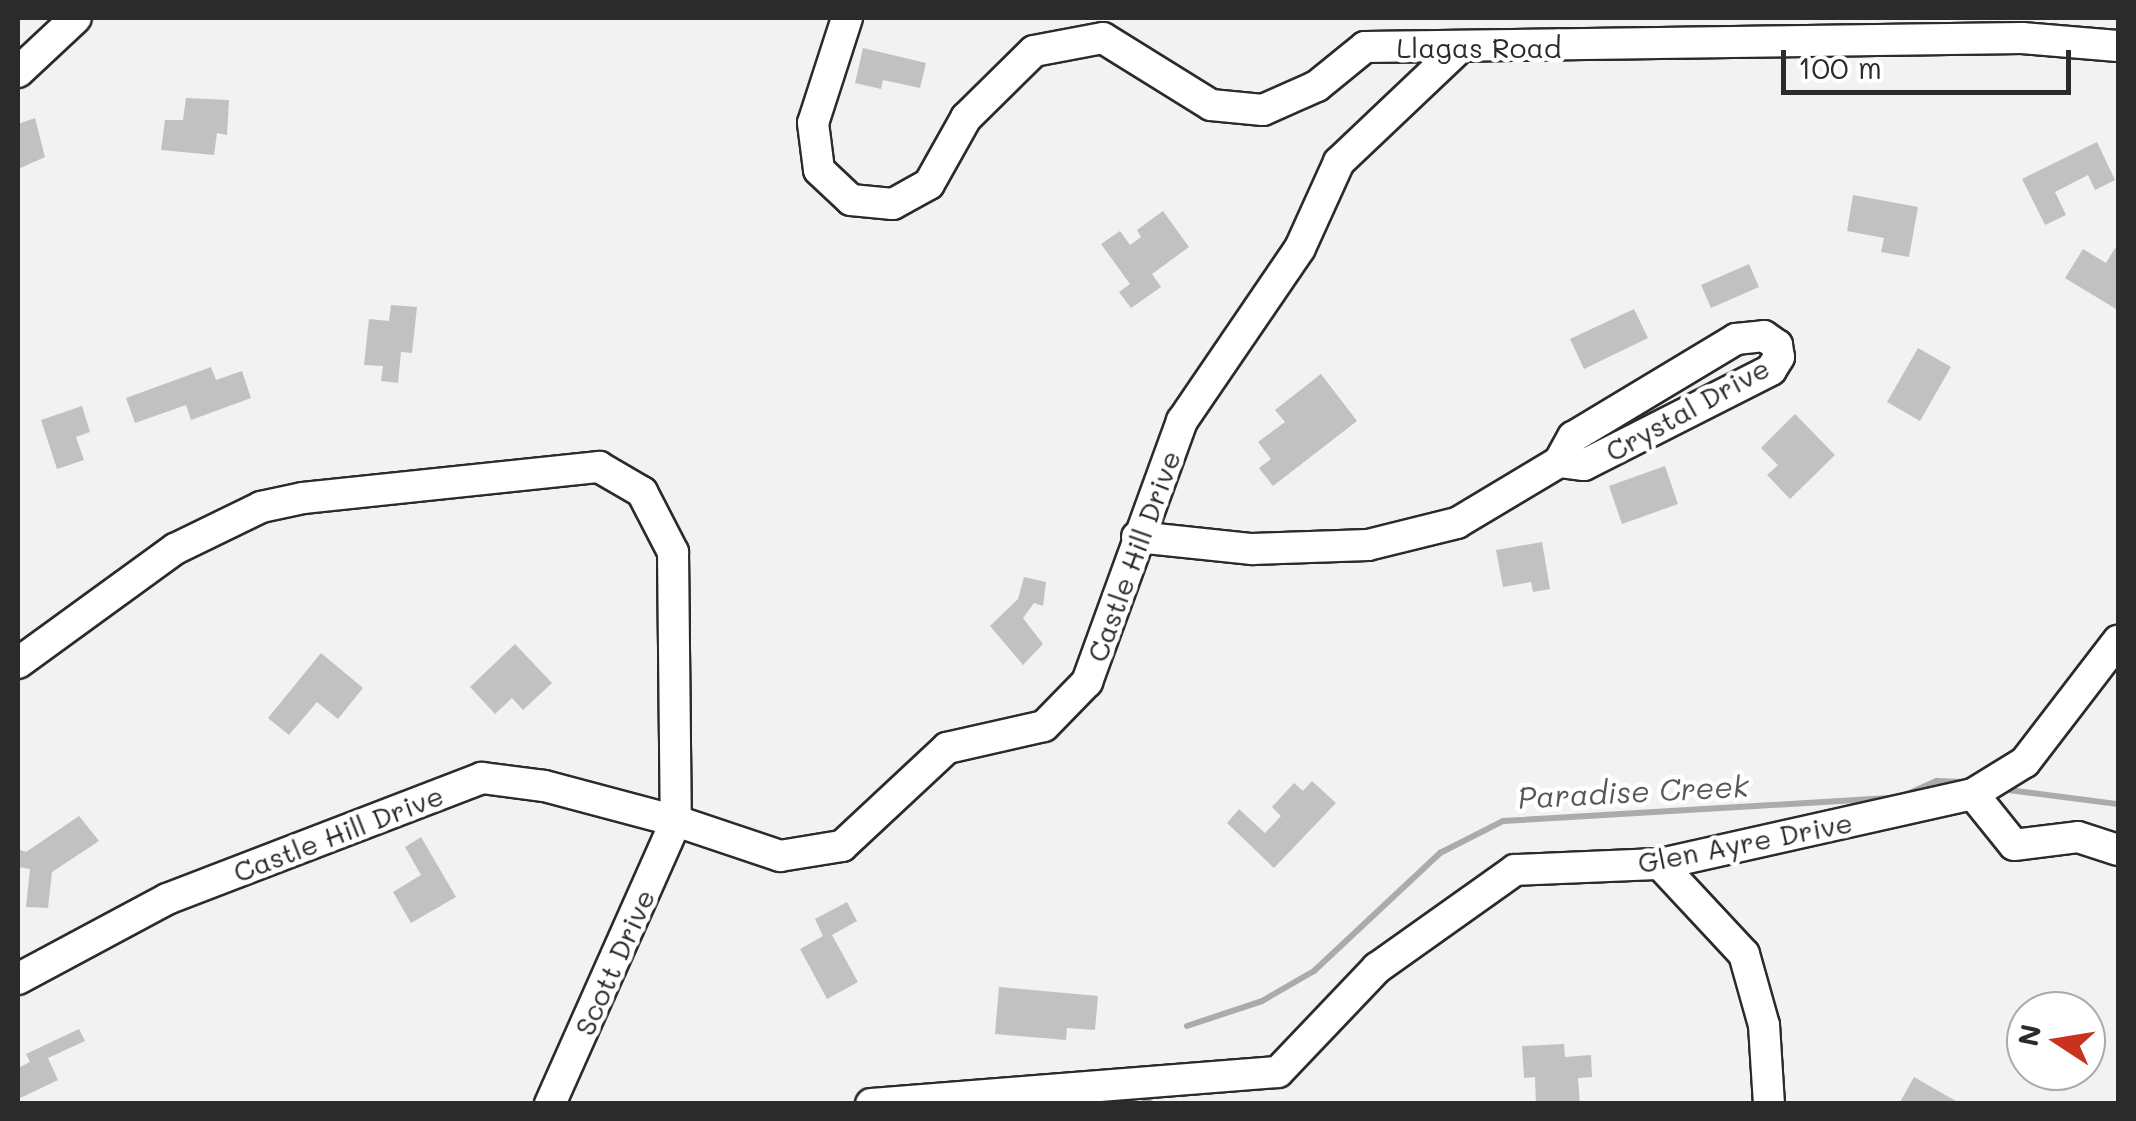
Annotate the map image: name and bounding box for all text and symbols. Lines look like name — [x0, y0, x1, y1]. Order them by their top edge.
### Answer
street label: Llagas Road — [1396, 30, 1562, 64]
scale bar — [1786, 30, 2076, 92]
text: 100 m — [1798, 47, 1882, 87]
street label: Crystal Drive — [1599, 350, 1775, 468]
street label: Castle Hill Drive — [1079, 446, 1187, 666]
water label: Paradise Creek — [1517, 767, 1749, 815]
street label: Castle Hill Drive — [228, 777, 448, 889]
street label: Glen Ayre Drive — [1635, 805, 1855, 879]
street label: Scott Drive — [567, 884, 661, 1040]
north arrow — [2006, 991, 2106, 1091]
text: N — [2009, 1021, 2048, 1049]

